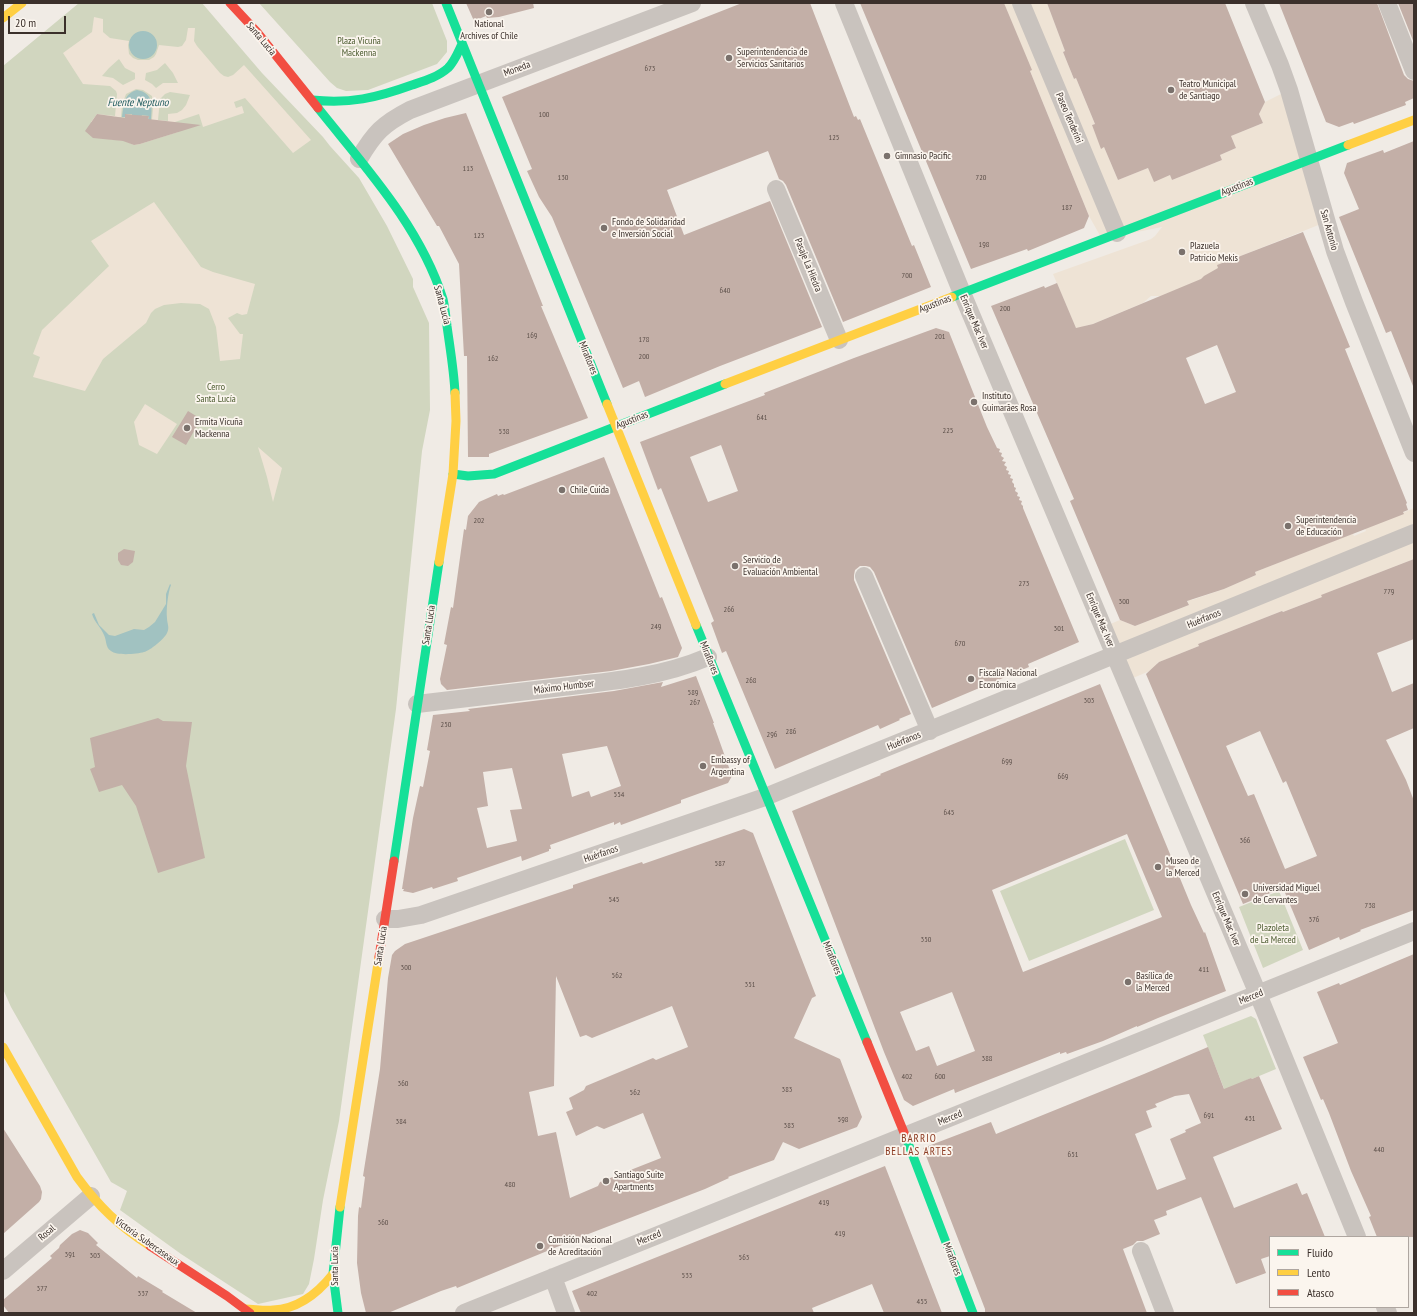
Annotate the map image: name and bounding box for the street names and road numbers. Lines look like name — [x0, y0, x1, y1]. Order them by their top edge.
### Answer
street label: Santa Lucía — [244, 20, 278, 58]
street label: Moneda — [502, 58, 532, 80]
street label: Paseo Tenderini — [1053, 91, 1085, 145]
street label: Agustinas — [1219, 175, 1255, 199]
street label: San Antonio — [1317, 208, 1341, 252]
street label: Pasaje La Hiedra — [792, 236, 824, 294]
street label: Santa Lucía — [431, 284, 453, 326]
street label: Agustinas — [917, 292, 953, 316]
street label: Enrique Mac Iver — [957, 293, 991, 351]
street label: Miraflores — [576, 340, 600, 376]
street label: Agustinas — [614, 408, 650, 432]
street label: Enrique Mac Iver — [1083, 591, 1117, 649]
street label: Santa Lucía — [420, 604, 438, 646]
street label: Huérfanos — [1185, 607, 1223, 631]
street label: Miraflores — [697, 640, 721, 676]
street label: Máximo Humbser — [533, 677, 595, 697]
street label: Huérfanos — [885, 729, 923, 753]
street label: Huérfanos — [582, 843, 620, 865]
street label: Enrique Mac Iver — [1209, 890, 1243, 948]
street label: Santa Lucía — [372, 925, 390, 967]
street label: Miraflores — [820, 940, 844, 976]
street label: Merced — [1237, 987, 1265, 1007]
street label: Merced — [936, 1108, 964, 1128]
street label: Victoria Subercaseaux — [113, 1215, 181, 1269]
street label: Rosal — [36, 1222, 58, 1244]
street label: Merced — [635, 1228, 663, 1248]
street label: Miraflores — [940, 1241, 964, 1277]
street label: Santa Lucía — [329, 1246, 341, 1286]

